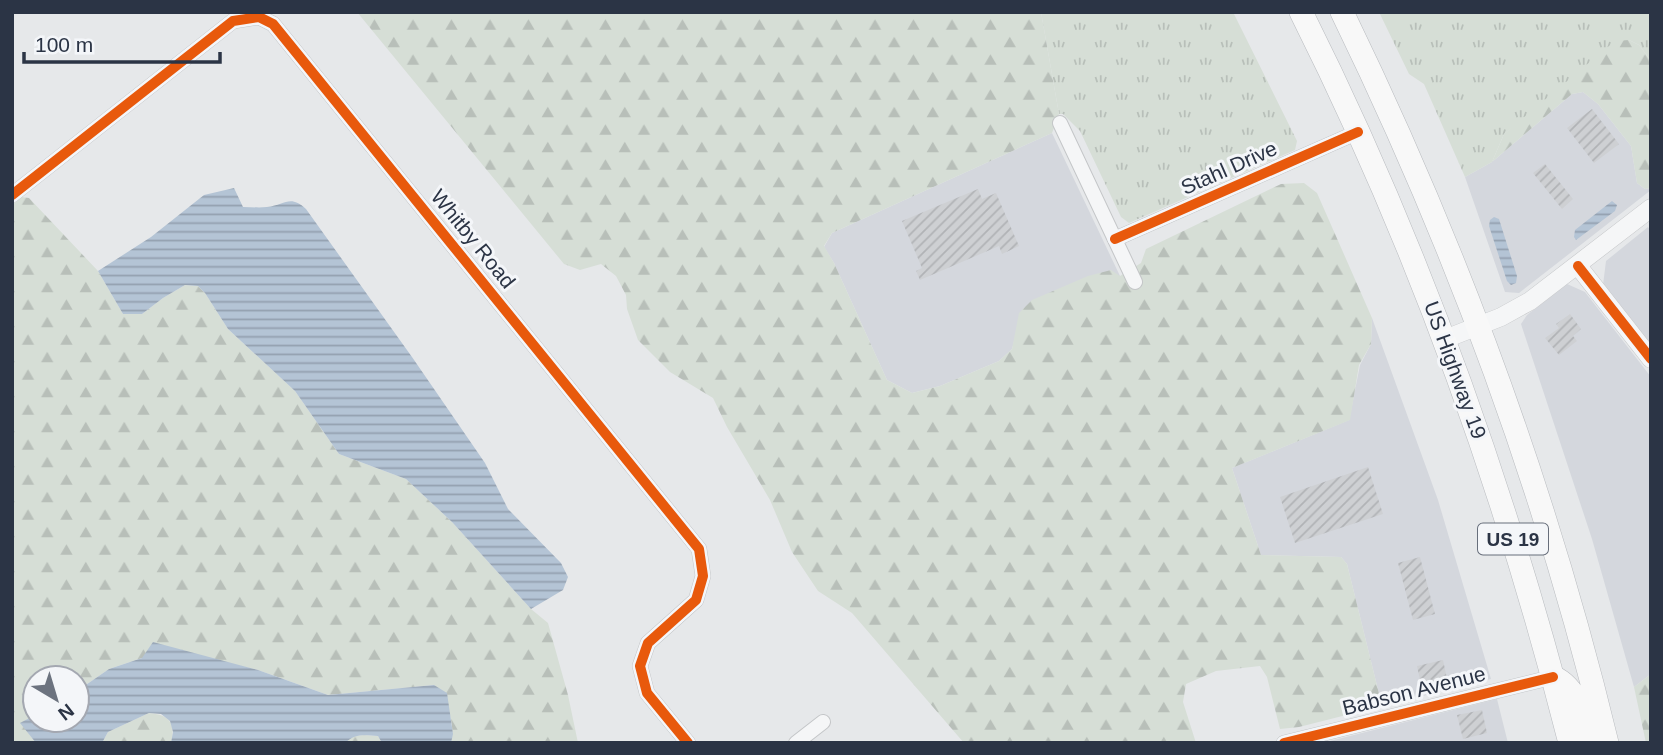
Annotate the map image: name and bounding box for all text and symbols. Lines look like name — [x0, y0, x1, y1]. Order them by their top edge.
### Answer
scale bar — [24, 21, 220, 65]
text: 100 m — [35, 33, 93, 56]
street label: Stahl Drive — [1177, 136, 1280, 199]
street label: Whitby Road — [427, 185, 520, 293]
street label: US Highway 19 — [1420, 298, 1491, 442]
road number: US 19 — [1478, 524, 1548, 554]
street label: Babson Avenue — [1340, 662, 1488, 719]
north arrow — [21, 664, 91, 734]
text: N — [54, 700, 78, 725]

